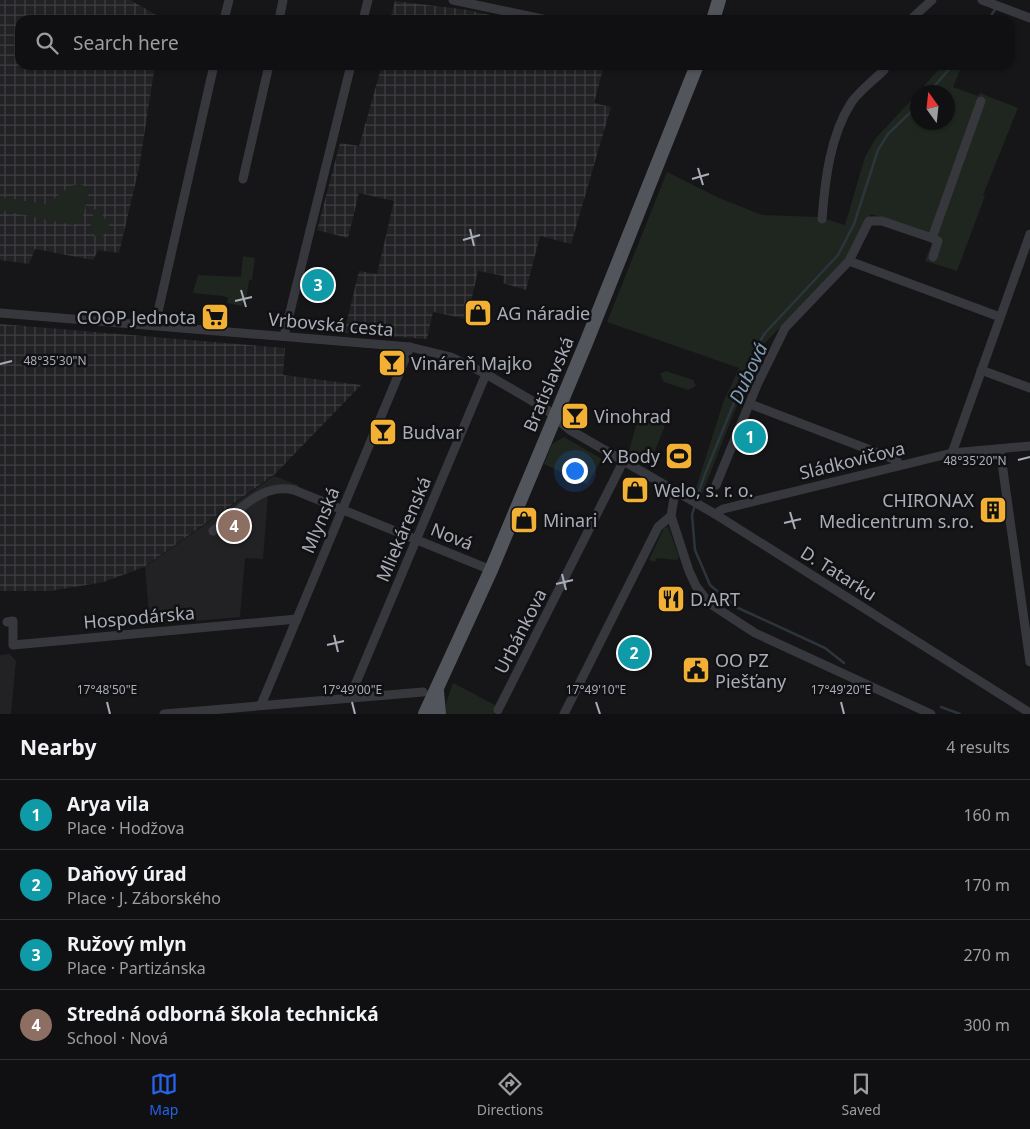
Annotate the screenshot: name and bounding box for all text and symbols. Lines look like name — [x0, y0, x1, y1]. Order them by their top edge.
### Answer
search box — [15, 15, 1015, 70]
icon: search — [33, 29, 61, 57]
text: Search here — [73, 30, 179, 56]
north arrow — [910, 85, 955, 130]
pin: 3 — [302, 266, 334, 304]
shop icon: AG náradie — [463, 298, 493, 328]
place label: AG náradie — [497, 301, 590, 325]
supermarket icon: COOP Jednota — [200, 302, 230, 332]
place label: COOP Jednota — [77, 305, 196, 329]
street label: Vrbovská cesta — [267, 307, 395, 341]
street label: Bratislavská — [517, 333, 579, 435]
water label: Dubová — [723, 338, 774, 408]
bar icon: Vináreň Majko — [377, 348, 407, 378]
place label: Vináreň Majko — [411, 351, 532, 375]
text: 48°35'30"N — [23, 352, 87, 369]
bar icon: Vinohrad — [560, 401, 590, 431]
place label: Vinohrad — [594, 404, 671, 428]
bar icon: Budvar — [368, 417, 398, 447]
pin: 1 — [734, 418, 766, 456]
place label: Budvar — [402, 420, 463, 444]
street label: Sládkovičova — [797, 435, 907, 485]
sports icon: X Body — [664, 441, 694, 471]
place label: X Body — [602, 444, 661, 468]
text: 48°35'20"N — [943, 452, 1007, 469]
your location — [562, 458, 588, 484]
street label: Mliekárenská — [370, 473, 436, 585]
shop icon: Welo, s. r. o. — [620, 475, 650, 505]
place label: Welo, s. r. o. — [654, 478, 753, 502]
street label: Mlynská — [295, 483, 345, 557]
place label: CHIRONAX Medicentrum s.ro. — [819, 488, 974, 533]
building icon: CHIRONAX Medicentrum s.ro. — [978, 495, 1008, 525]
shop icon: Minari — [509, 505, 539, 535]
pin: 4 — [218, 507, 250, 545]
place label: Minari — [543, 508, 597, 532]
street label: Nová — [427, 517, 477, 555]
street label: D. Tatarku — [796, 540, 882, 606]
street label: Urbánkova — [488, 584, 552, 678]
restaurant icon: D.ART — [656, 584, 686, 614]
place label: D.ART — [690, 587, 740, 611]
street label: Hospodárska — [82, 600, 196, 634]
pin: 2 — [618, 634, 650, 672]
place label: OO PZ Piešťany — [715, 648, 787, 693]
public building icon: OO PZ Piešťany — [681, 655, 711, 685]
text: 17°48'50"E — [77, 681, 137, 698]
text: 17°49'00"E — [322, 681, 382, 698]
text: 17°49'10"E — [566, 681, 626, 698]
text: 17°49'20"E — [811, 681, 871, 698]
text: Nearby — [20, 733, 96, 761]
text: 4 results — [946, 736, 1010, 758]
text: Arya vila — [67, 791, 149, 817]
text: 1 — [31, 804, 41, 826]
text: 160 m — [963, 804, 1010, 826]
text: Place · Hodžova — [67, 817, 184, 839]
text: Daňový úrad — [67, 861, 187, 887]
text: 2 — [31, 874, 41, 896]
text: 170 m — [963, 874, 1010, 896]
text: Place · J. Záborského — [67, 887, 221, 909]
text: Ružový mlyn — [67, 931, 187, 957]
text: 3 — [31, 944, 41, 966]
text: 270 m — [963, 944, 1010, 966]
text: Place · Partizánska — [67, 957, 206, 979]
text: Stredná odborná škola technická — [67, 1001, 379, 1027]
text: 4 — [31, 1014, 41, 1036]
text: 300 m — [963, 1014, 1010, 1036]
text: School · Nová — [67, 1027, 168, 1049]
tab: Map — [149, 1070, 178, 1119]
tab: Directions — [477, 1070, 543, 1119]
tab: Saved — [842, 1070, 881, 1119]

